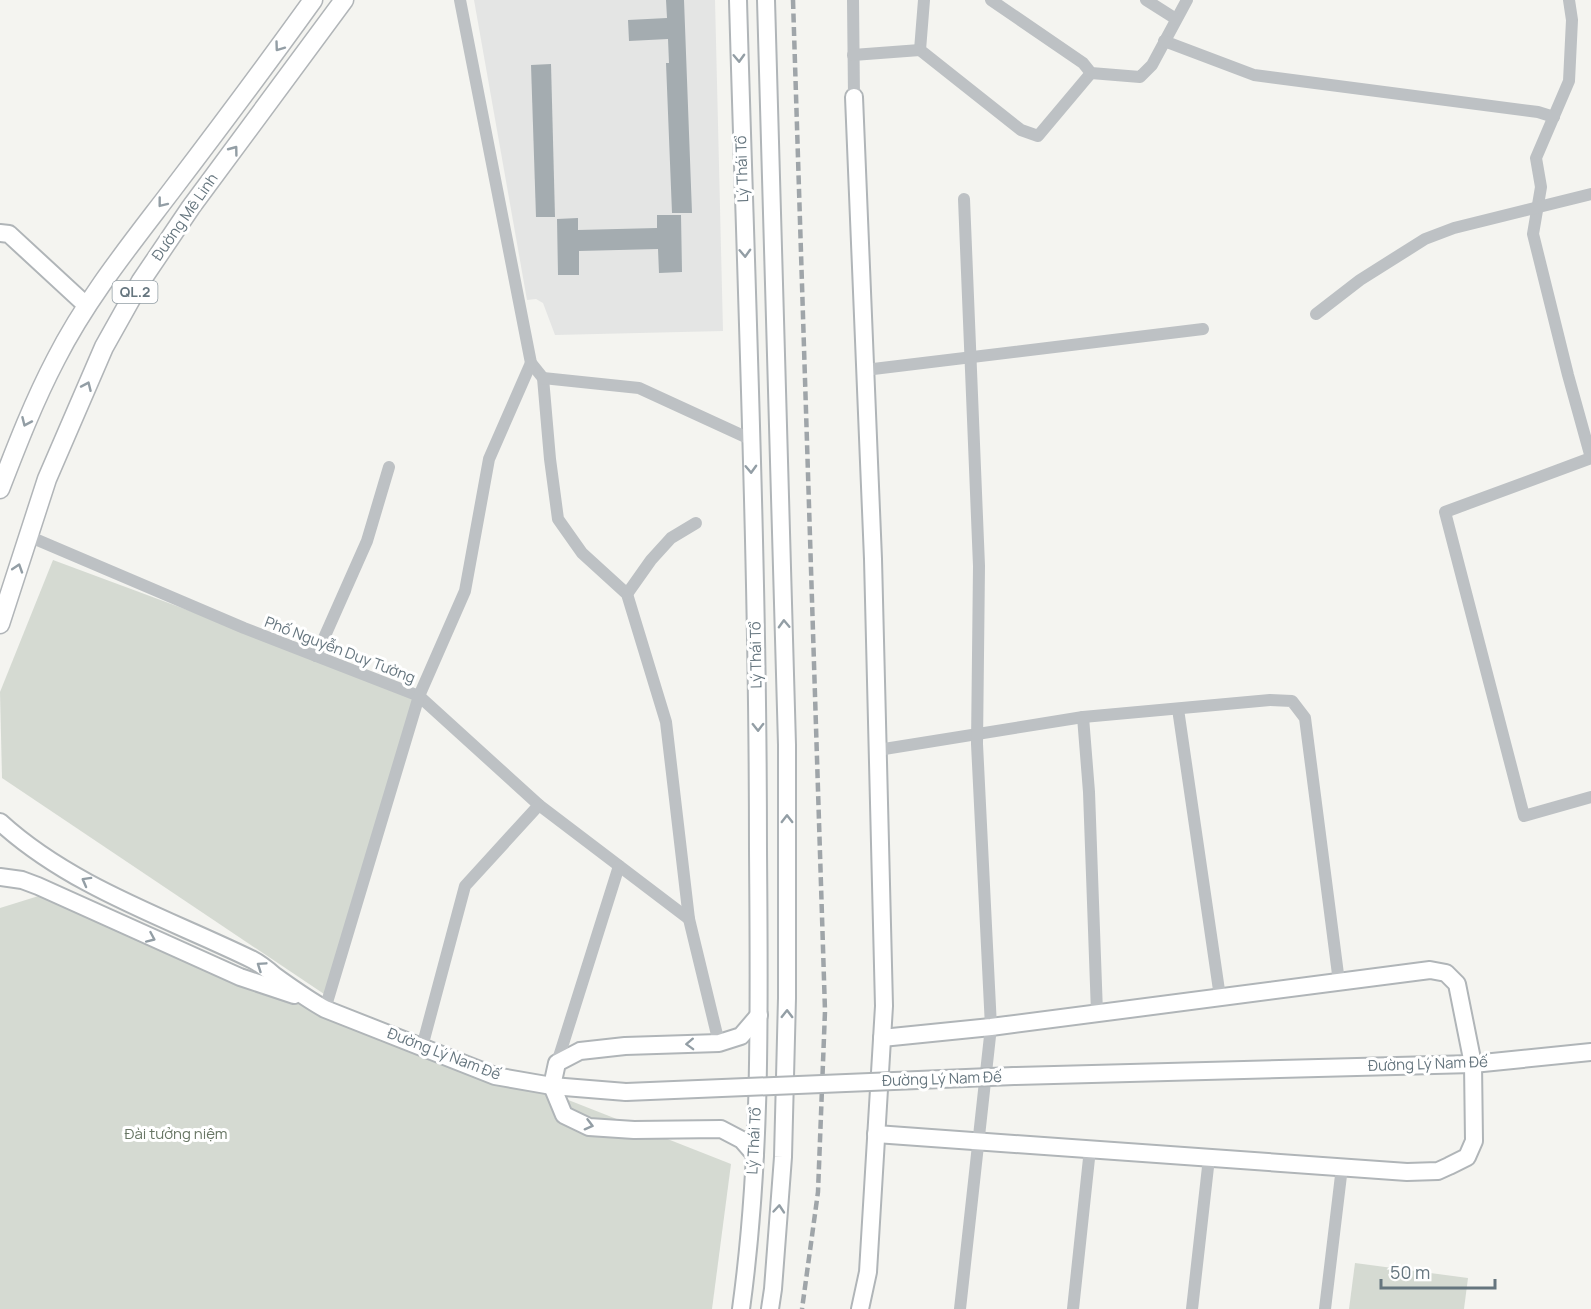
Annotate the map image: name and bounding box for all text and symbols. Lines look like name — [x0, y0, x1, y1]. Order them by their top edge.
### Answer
one-way arrow — [275, 41, 286, 52]
one-way arrow — [733, 54, 746, 63]
street label: Lý Thái Tổ — [730, 135, 753, 203]
one-way arrow — [227, 145, 238, 156]
street label: Đường Mê Linh — [147, 169, 223, 265]
one-way arrow — [158, 196, 169, 207]
one-way arrow — [738, 249, 751, 258]
road number: QL.2 — [112, 281, 158, 303]
one-way arrow — [80, 381, 92, 392]
one-way arrow — [22, 415, 34, 426]
one-way arrow — [745, 465, 758, 474]
one-way arrow — [11, 563, 23, 574]
street label: Phố Nguyễn Duy Tường — [262, 611, 419, 688]
one-way arrow — [777, 620, 790, 629]
street label: Lý Thái Tổ — [744, 621, 767, 689]
one-way arrow — [751, 723, 764, 732]
one-way arrow — [781, 815, 793, 824]
one-way arrow — [81, 877, 92, 888]
one-way arrow — [144, 931, 155, 943]
one-way arrow — [257, 962, 268, 973]
one-way arrow — [780, 1010, 793, 1019]
street label: Đường Lý Nam Đế — [385, 1022, 504, 1085]
one-way arrow — [685, 1038, 694, 1050]
street label: Đường Lý Nam Đế — [1368, 1051, 1488, 1076]
street label: Đường Lý Nam Đế — [882, 1066, 1002, 1091]
street label: Lý Thái Tổ — [741, 1107, 766, 1175]
one-way arrow — [583, 1118, 594, 1130]
park label: Đài tưởng niệm — [124, 1123, 228, 1144]
one-way arrow — [772, 1204, 785, 1213]
scale bar — [1381, 1252, 1495, 1290]
text: 50 m — [1390, 1260, 1430, 1284]

